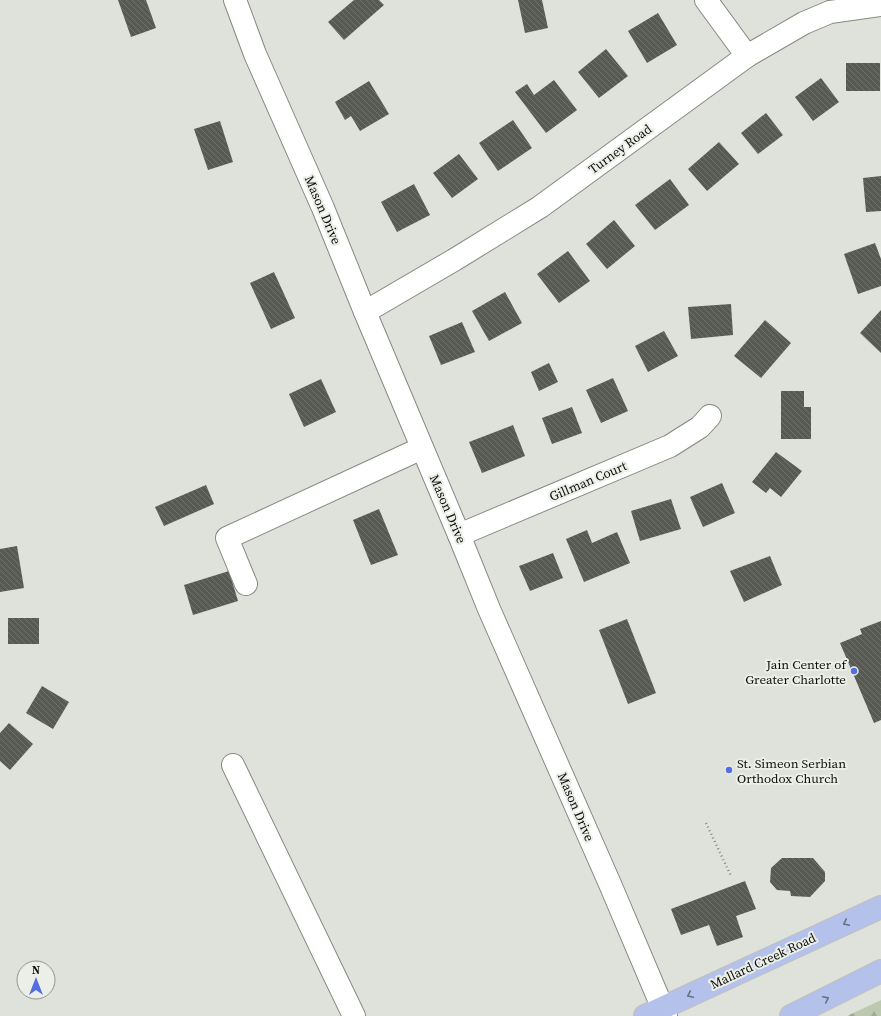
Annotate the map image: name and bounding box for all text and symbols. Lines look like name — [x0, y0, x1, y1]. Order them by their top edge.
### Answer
street label: Turney Road — [585, 120, 656, 178]
street label: Mason Drive — [301, 173, 345, 247]
street label: Gillman Court — [547, 457, 630, 505]
street label: Mason Drive — [426, 472, 470, 546]
place label: Jain Center of Greater Charlotte — [745, 656, 847, 688]
marker: Jain Center of Greater Charlotte — [849, 666, 859, 676]
place label: St. Simeon Serbian Orthodox Church — [737, 755, 846, 787]
marker: St. Simeon Serbian Orthodox Church — [724, 765, 734, 775]
street label: Mason Drive — [554, 770, 598, 844]
one-way arrow — [842, 918, 850, 926]
street label: Mallard Creek Road — [708, 929, 819, 993]
north arrow — [16, 960, 56, 1000]
text: N — [32, 963, 40, 978]
one-way arrow — [686, 991, 693, 999]
one-way arrow — [821, 996, 829, 1004]

